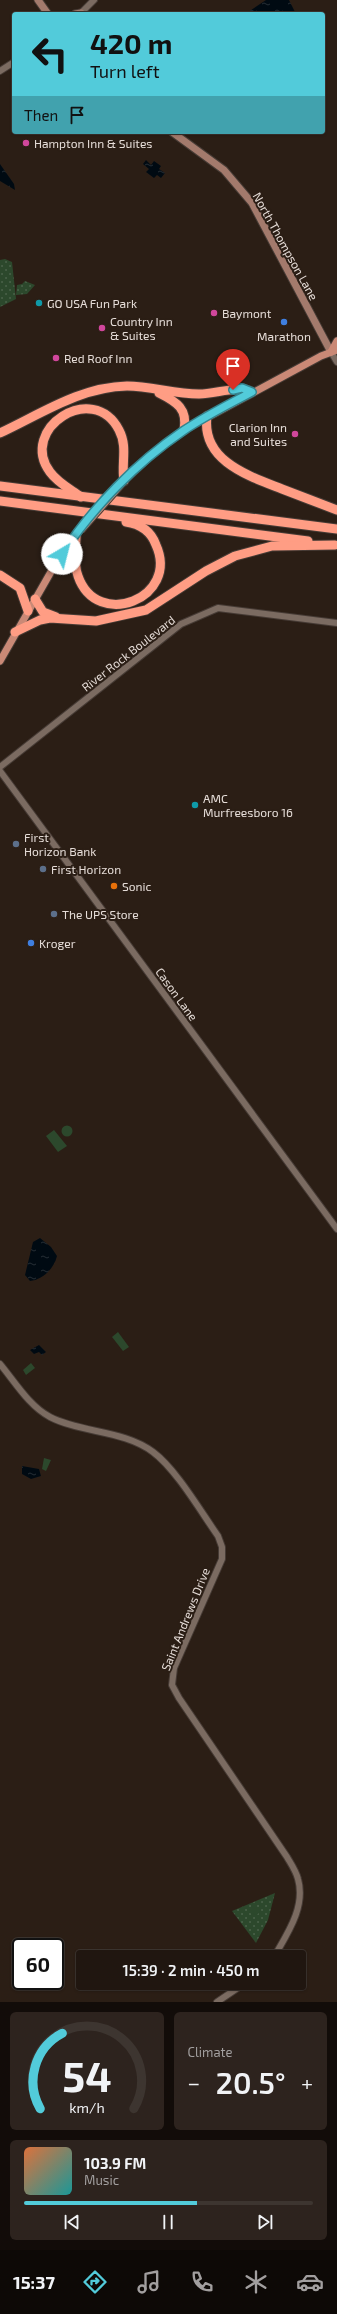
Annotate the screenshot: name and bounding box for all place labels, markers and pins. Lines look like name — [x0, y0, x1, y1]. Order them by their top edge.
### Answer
place label: Hampton Inn & Suites — [34, 136, 152, 150]
marker: Hampton Inn & Suites — [21, 138, 31, 148]
place label: GO USA Fun Park — [47, 296, 137, 310]
marker: GO USA Fun Park — [34, 298, 44, 308]
place label: Baymont — [222, 306, 272, 320]
marker: Baymont — [209, 308, 219, 318]
place label: Country Inn & Suites — [110, 314, 173, 342]
marker: Marathon — [279, 317, 289, 327]
marker: Country Inn & Suites — [97, 323, 107, 333]
place label: Marathon — [257, 329, 311, 343]
pin — [216, 349, 250, 390]
place label: Red Roof Inn — [64, 351, 132, 365]
marker: Red Roof Inn — [51, 353, 61, 363]
place label: Clarion Inn and Suites — [229, 420, 287, 448]
marker: Clarion Inn and Suites — [290, 429, 300, 439]
place label: AMC Murfreesboro 16 — [203, 791, 293, 819]
marker: AMC Murfreesboro 16 — [190, 800, 200, 810]
place label: First Horizon Bank — [24, 830, 96, 858]
marker: First Horizon Bank — [11, 839, 21, 849]
place label: First Horizon — [51, 862, 121, 876]
marker: First Horizon — [38, 864, 48, 874]
place label: Sonic — [122, 879, 151, 893]
marker: Sonic — [109, 881, 119, 891]
place label: The UPS Store — [62, 907, 139, 921]
marker: The UPS Store — [49, 909, 59, 919]
place label: Kroger — [39, 936, 76, 950]
marker: Kroger — [26, 938, 36, 948]

